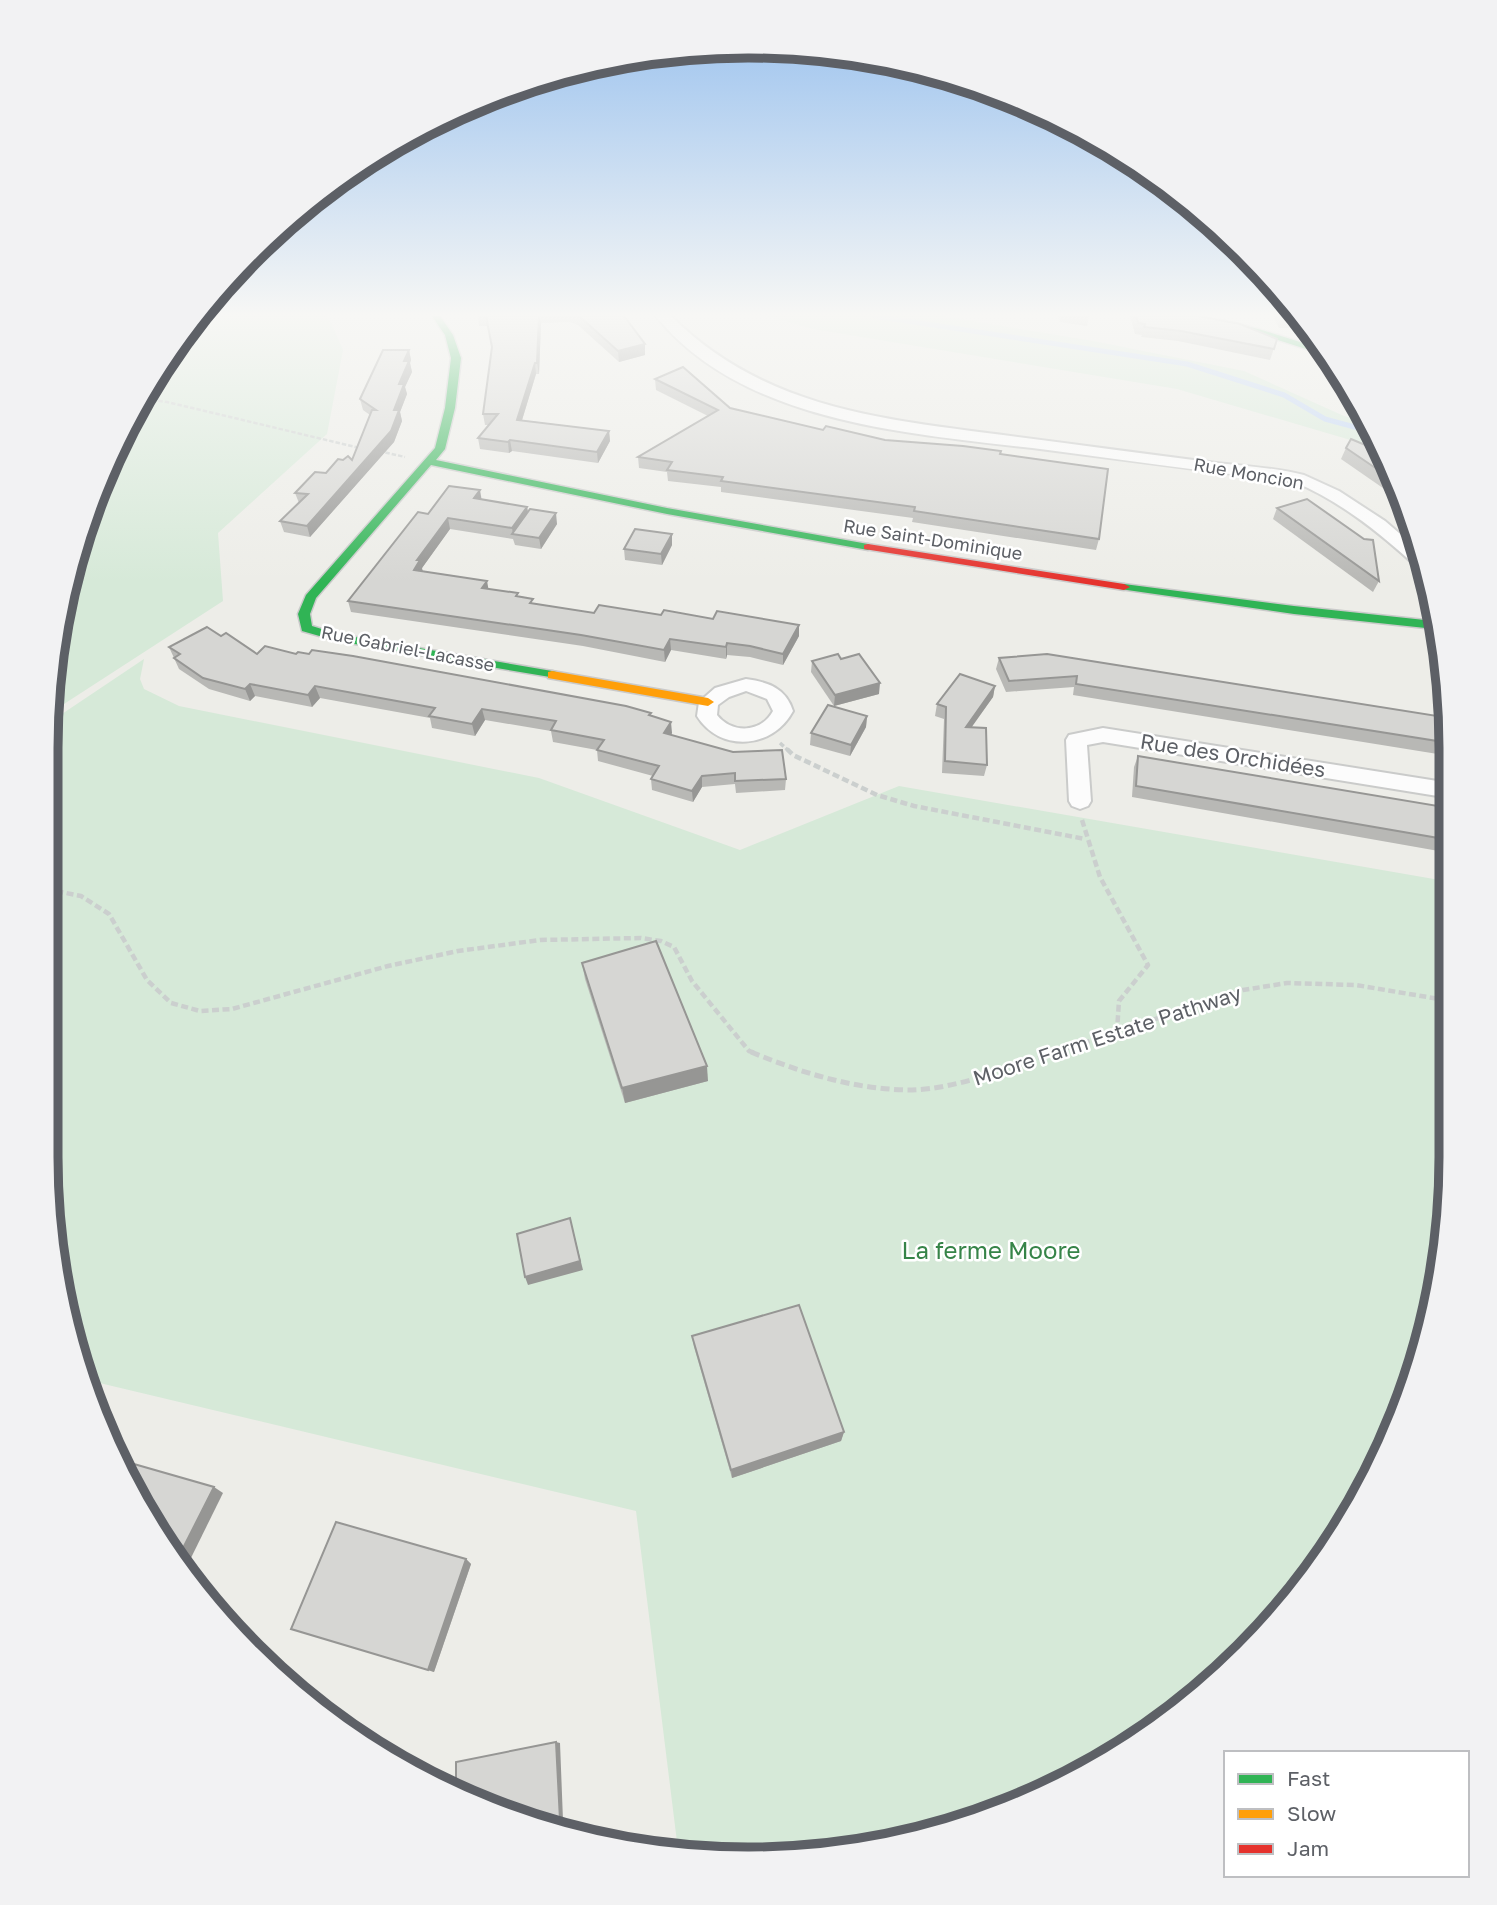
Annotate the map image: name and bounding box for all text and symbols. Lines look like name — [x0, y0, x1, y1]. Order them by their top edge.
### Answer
street label: Rue Moncion — [1192, 452, 1306, 494]
street label: Rue Saint-Dominique — [842, 514, 1024, 564]
street label: Rue Gabriel-Lacasse — [320, 620, 496, 676]
street label: Rue des Orchidées — [1138, 728, 1328, 782]
street label: Moore Farm Estate Pathway — [970, 979, 1245, 1091]
park label: La ferme Moore — [902, 1235, 1080, 1264]
legend — [1224, 1751, 1469, 1877]
text: Fast — [1287, 1765, 1330, 1791]
text: Slow — [1287, 1800, 1336, 1826]
text: Jam — [1287, 1835, 1329, 1861]

